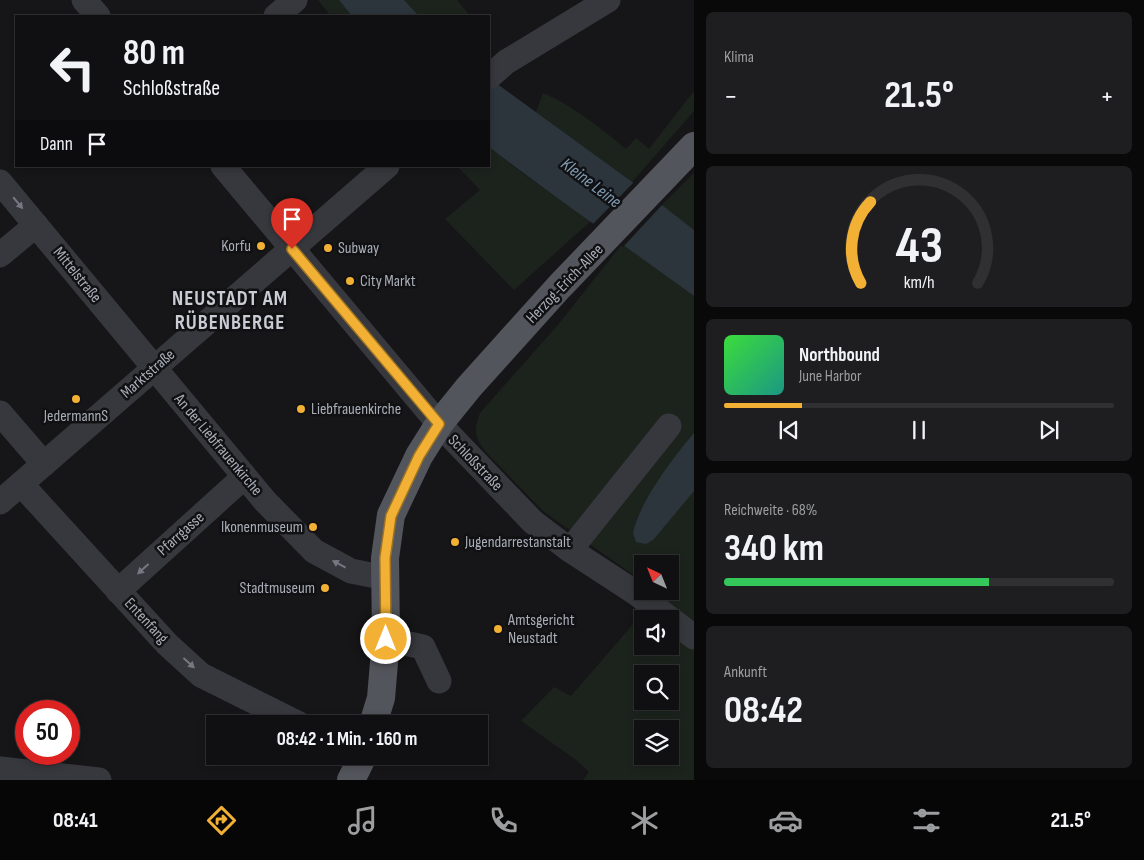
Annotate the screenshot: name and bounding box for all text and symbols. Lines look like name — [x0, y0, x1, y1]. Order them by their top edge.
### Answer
text: 80 m — [123, 32, 185, 75]
icon: left — [40, 35, 105, 100]
text: Klima — [724, 48, 754, 67]
text: 21.5° — [884, 73, 954, 118]
text: Schloßstraße — [123, 75, 220, 102]
text: − — [724, 80, 738, 113]
text: + — [1100, 80, 1114, 113]
icon: arrive — [83, 130, 111, 158]
text: Dann — [40, 133, 73, 156]
water label: Kleine Leine — [557, 154, 625, 212]
one-way arrow — [12, 197, 24, 209]
pin — [271, 198, 313, 249]
icon: arrive — [278, 205, 306, 233]
text: 43 — [895, 215, 943, 278]
place label: Korfu — [221, 237, 251, 256]
place label: Subway — [338, 239, 379, 258]
marker: Korfu — [255, 240, 267, 252]
street label: Herzog-Erich-Allee — [522, 240, 608, 328]
marker: Subway — [322, 242, 334, 254]
street label: Mittelstraße — [49, 243, 105, 307]
place label: City Markt — [360, 272, 416, 291]
text: km/h — [904, 272, 934, 293]
marker: City Markt — [344, 275, 356, 287]
district label: NEUSTADT AM RÜBENBERGE — [172, 286, 288, 335]
text: Northbound — [799, 344, 880, 367]
street label: Marktstraße — [117, 345, 179, 403]
text: June Harbor — [799, 367, 862, 386]
street label: An der Liebfrauenkirche — [169, 390, 266, 500]
marker: JedermannS — [70, 393, 82, 405]
place label: Liebfrauenkirche — [311, 400, 401, 419]
marker: Liebfrauenkirche — [295, 403, 307, 415]
place label: JedermannS — [43, 407, 108, 426]
icon: previous — [775, 416, 803, 444]
icon: pause — [905, 416, 933, 444]
icon: next — [1035, 416, 1063, 444]
street label: Schloßstraße — [444, 431, 506, 495]
text: Reichweite · 68% — [724, 501, 817, 520]
street label: Pfarrgasse — [154, 508, 208, 560]
place label: Ikonenmuseum — [221, 518, 303, 537]
marker: Ikonenmuseum — [307, 521, 319, 533]
text: 340 km — [724, 526, 824, 571]
place label: Jugendarrestanstalt — [464, 533, 571, 552]
marker: Jugendarrestanstalt — [449, 536, 461, 548]
north arrow — [634, 555, 679, 600]
map controls — [634, 555, 679, 765]
one-way arrow — [333, 560, 346, 569]
one-way arrow — [137, 563, 149, 575]
place label: Stadtmuseum — [240, 579, 315, 598]
marker: Stadtmuseum — [319, 582, 331, 594]
street label: Entenfang — [120, 594, 172, 648]
button: sound — [634, 610, 679, 655]
place label: Amtsgericht Neustadt — [507, 611, 575, 648]
position arrow — [359, 612, 411, 664]
marker: Amtsgericht Neustadt — [492, 623, 504, 635]
one-way arrow — [182, 657, 194, 669]
text: Ankunft — [724, 663, 767, 682]
button: search — [634, 665, 679, 710]
text: 08:42 — [724, 688, 803, 733]
speed limit sign: 50 — [15, 700, 80, 765]
button: layers — [634, 720, 679, 765]
text: 08:42 · 1 Min. · 160 m — [277, 728, 417, 751]
icon: directions — [204, 803, 239, 838]
icon: music — [345, 803, 380, 838]
icon: phone — [486, 803, 521, 838]
icon: climate — [627, 803, 662, 838]
icon: car — [768, 803, 803, 838]
icon: filters — [909, 803, 944, 838]
text: 08:41 — [53, 807, 98, 834]
text: 21.5° — [1050, 807, 1091, 834]

